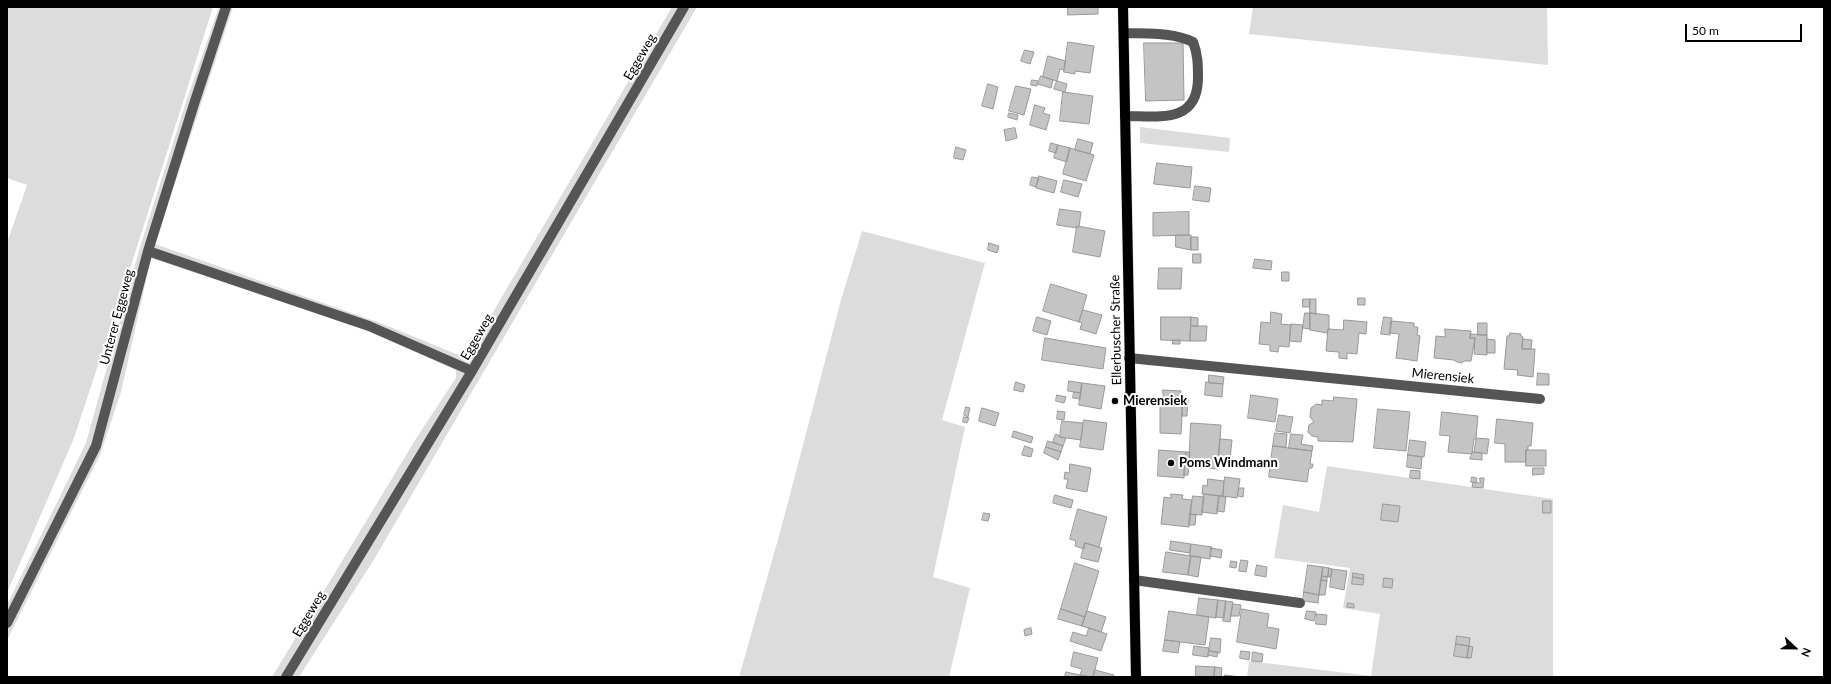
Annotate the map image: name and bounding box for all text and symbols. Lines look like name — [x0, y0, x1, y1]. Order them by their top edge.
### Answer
scale bar — [1687, 16, 1804, 42]
text: 50 m — [1692, 23, 1719, 38]
street label: Eggeweg — [620, 31, 660, 83]
street label: Unterer Eggeweg — [97, 267, 137, 367]
street label: Ellerbuscher Straße — [1107, 275, 1125, 385]
street label: Eggeweg — [457, 311, 497, 363]
street label: Mierensiek — [1411, 365, 1475, 387]
place label: Mierensiek — [1123, 393, 1187, 409]
marker: Mierensiek — [1110, 396, 1120, 406]
place label: Poms Windmann — [1179, 455, 1278, 471]
marker: Poms Windmann — [1166, 458, 1176, 468]
street label: Eggeweg — [289, 588, 329, 640]
north arrow — [1775, 628, 1815, 668]
text: N — [1799, 646, 1814, 659]

